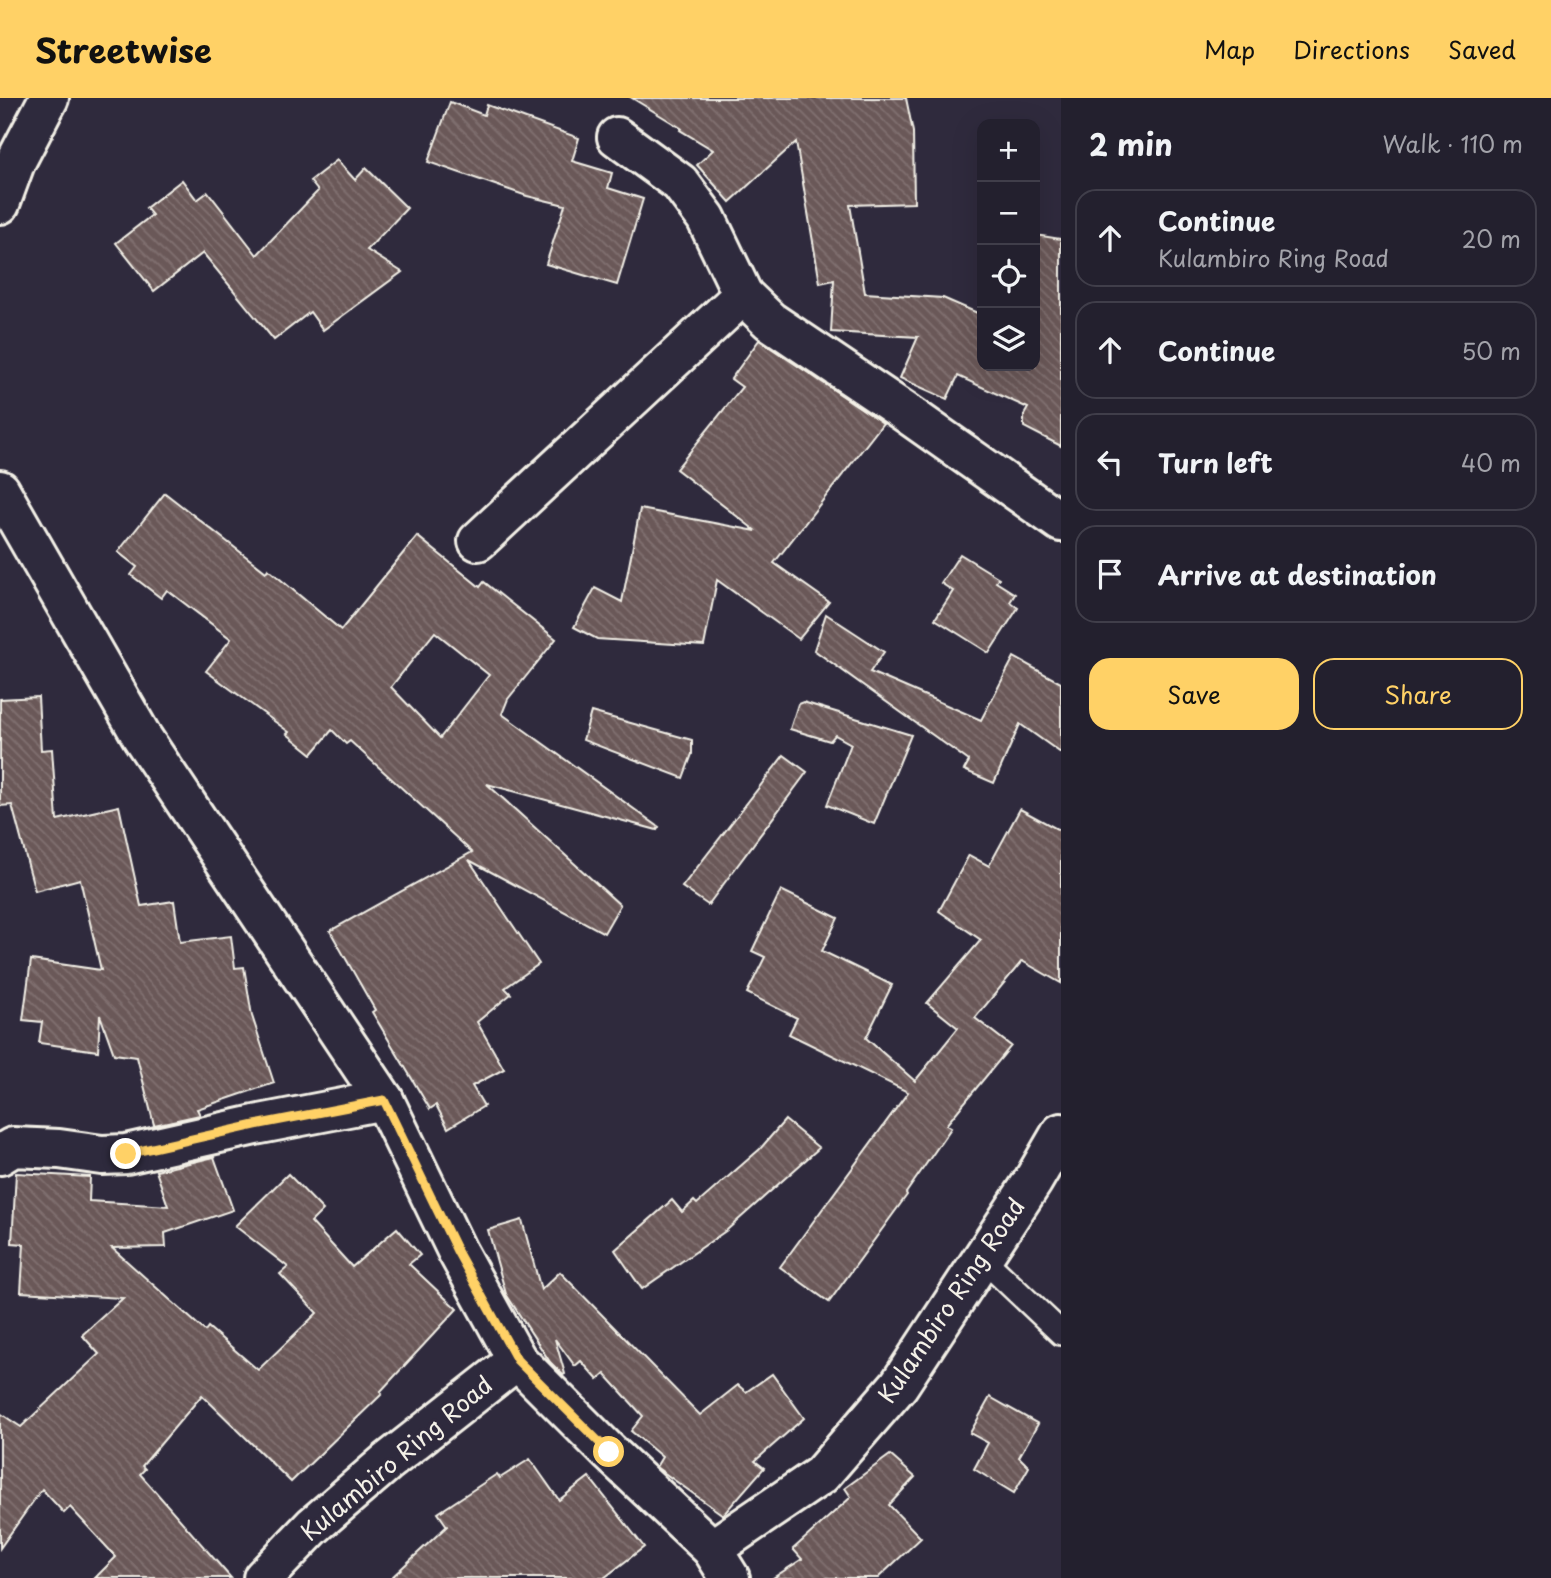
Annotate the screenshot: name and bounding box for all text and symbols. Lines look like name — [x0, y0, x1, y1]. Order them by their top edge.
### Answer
text: Streetwise — [35, 24, 212, 74]
text: Map — [1204, 31, 1255, 67]
text: Directions — [1293, 31, 1410, 67]
text: Saved — [1448, 31, 1516, 67]
map controls — [977, 119, 1040, 371]
button: + — [977, 119, 1040, 182]
text: 2 min — [1089, 121, 1173, 166]
text: Walk · 110 m — [1382, 126, 1523, 161]
button: − — [977, 182, 1040, 245]
text: Continue — [1158, 201, 1275, 240]
icon: ahead — [1091, 219, 1129, 257]
text: 20 m — [1462, 221, 1521, 256]
text: Kulambiro Ring Road — [1158, 240, 1389, 275]
button: locate — [977, 245, 1040, 308]
button: layers — [977, 308, 1040, 371]
icon: ahead — [1091, 331, 1129, 369]
text: Continue — [1158, 331, 1275, 370]
text: 50 m — [1461, 333, 1521, 368]
icon: left — [1091, 443, 1129, 481]
text: Turn left — [1158, 443, 1273, 482]
text: 40 m — [1461, 445, 1521, 480]
icon: arrive — [1091, 555, 1129, 593]
text: Arrive at destination — [1158, 555, 1437, 594]
button: Save — [1089, 658, 1299, 730]
button: Share — [1313, 658, 1523, 730]
route end — [110, 1138, 141, 1169]
street label: Kulambiro Ring Road — [868, 1190, 1033, 1410]
street label: Kulambiro Ring Road — [292, 1366, 500, 1549]
route start — [593, 1436, 624, 1467]

